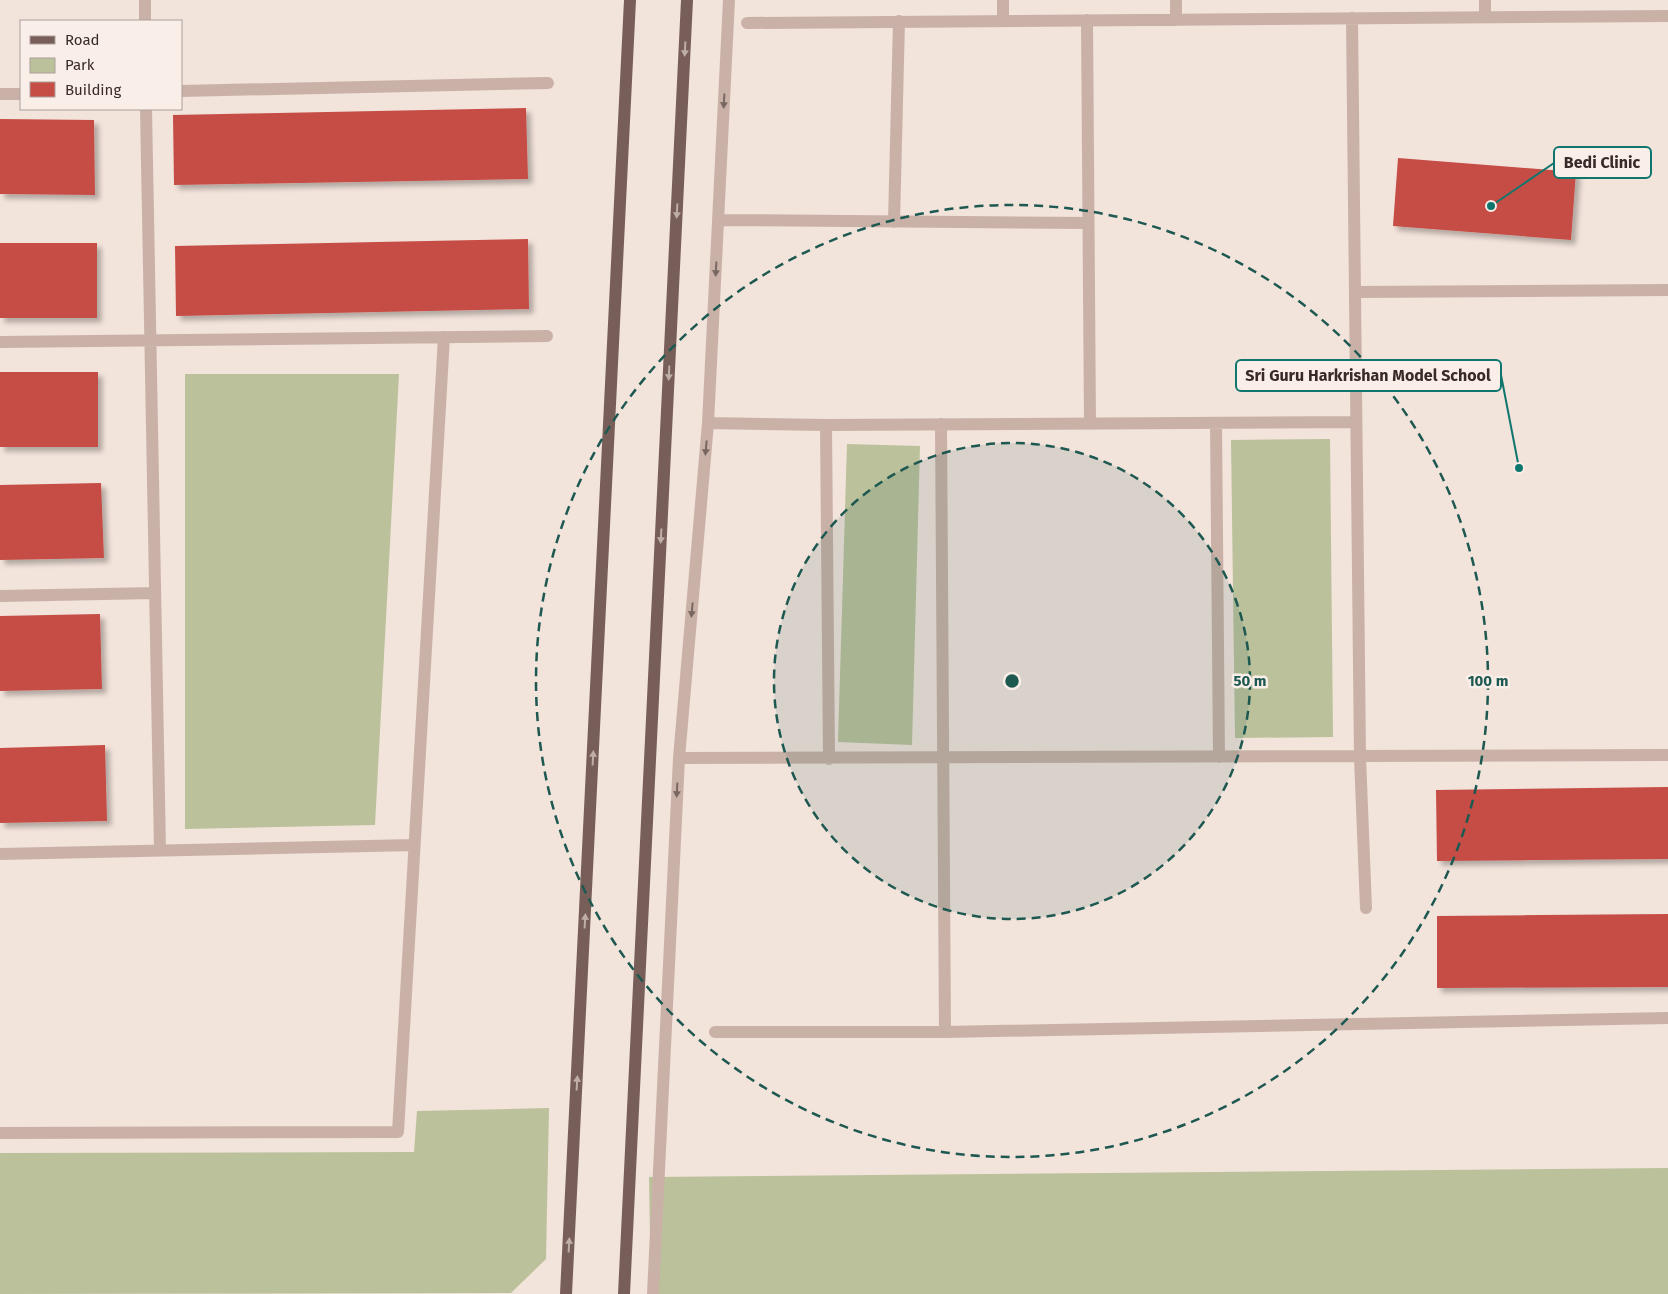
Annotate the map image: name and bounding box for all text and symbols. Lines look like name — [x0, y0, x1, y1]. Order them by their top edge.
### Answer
legend — [20, 20, 182, 110]
text: Road — [65, 31, 100, 49]
one-way arrow — [680, 41, 688, 57]
text: Park — [65, 56, 95, 74]
text: Building — [65, 81, 121, 99]
one-way arrow — [720, 93, 728, 109]
callout: Bedi Clinic — [1554, 147, 1651, 178]
text: Bedi Clinic — [1564, 153, 1640, 172]
one-way arrow — [672, 203, 680, 219]
one-way arrow — [711, 261, 719, 277]
callout: Sri Guru Harkrishan Model School — [1236, 360, 1501, 391]
one-way arrow — [665, 366, 673, 382]
text: Sri Guru Harkrishan Model School — [1245, 366, 1491, 385]
one-way arrow — [702, 441, 710, 457]
one-way arrow — [657, 528, 665, 544]
one-way arrow — [688, 603, 696, 619]
centre of rings — [1003, 672, 1021, 690]
text: 50 m — [1233, 672, 1267, 690]
text: 100 m — [1468, 672, 1508, 690]
one-way arrow — [589, 750, 597, 766]
one-way arrow — [673, 782, 681, 798]
one-way arrow — [581, 912, 589, 928]
one-way arrow — [573, 1075, 581, 1091]
one-way arrow — [565, 1237, 573, 1253]

